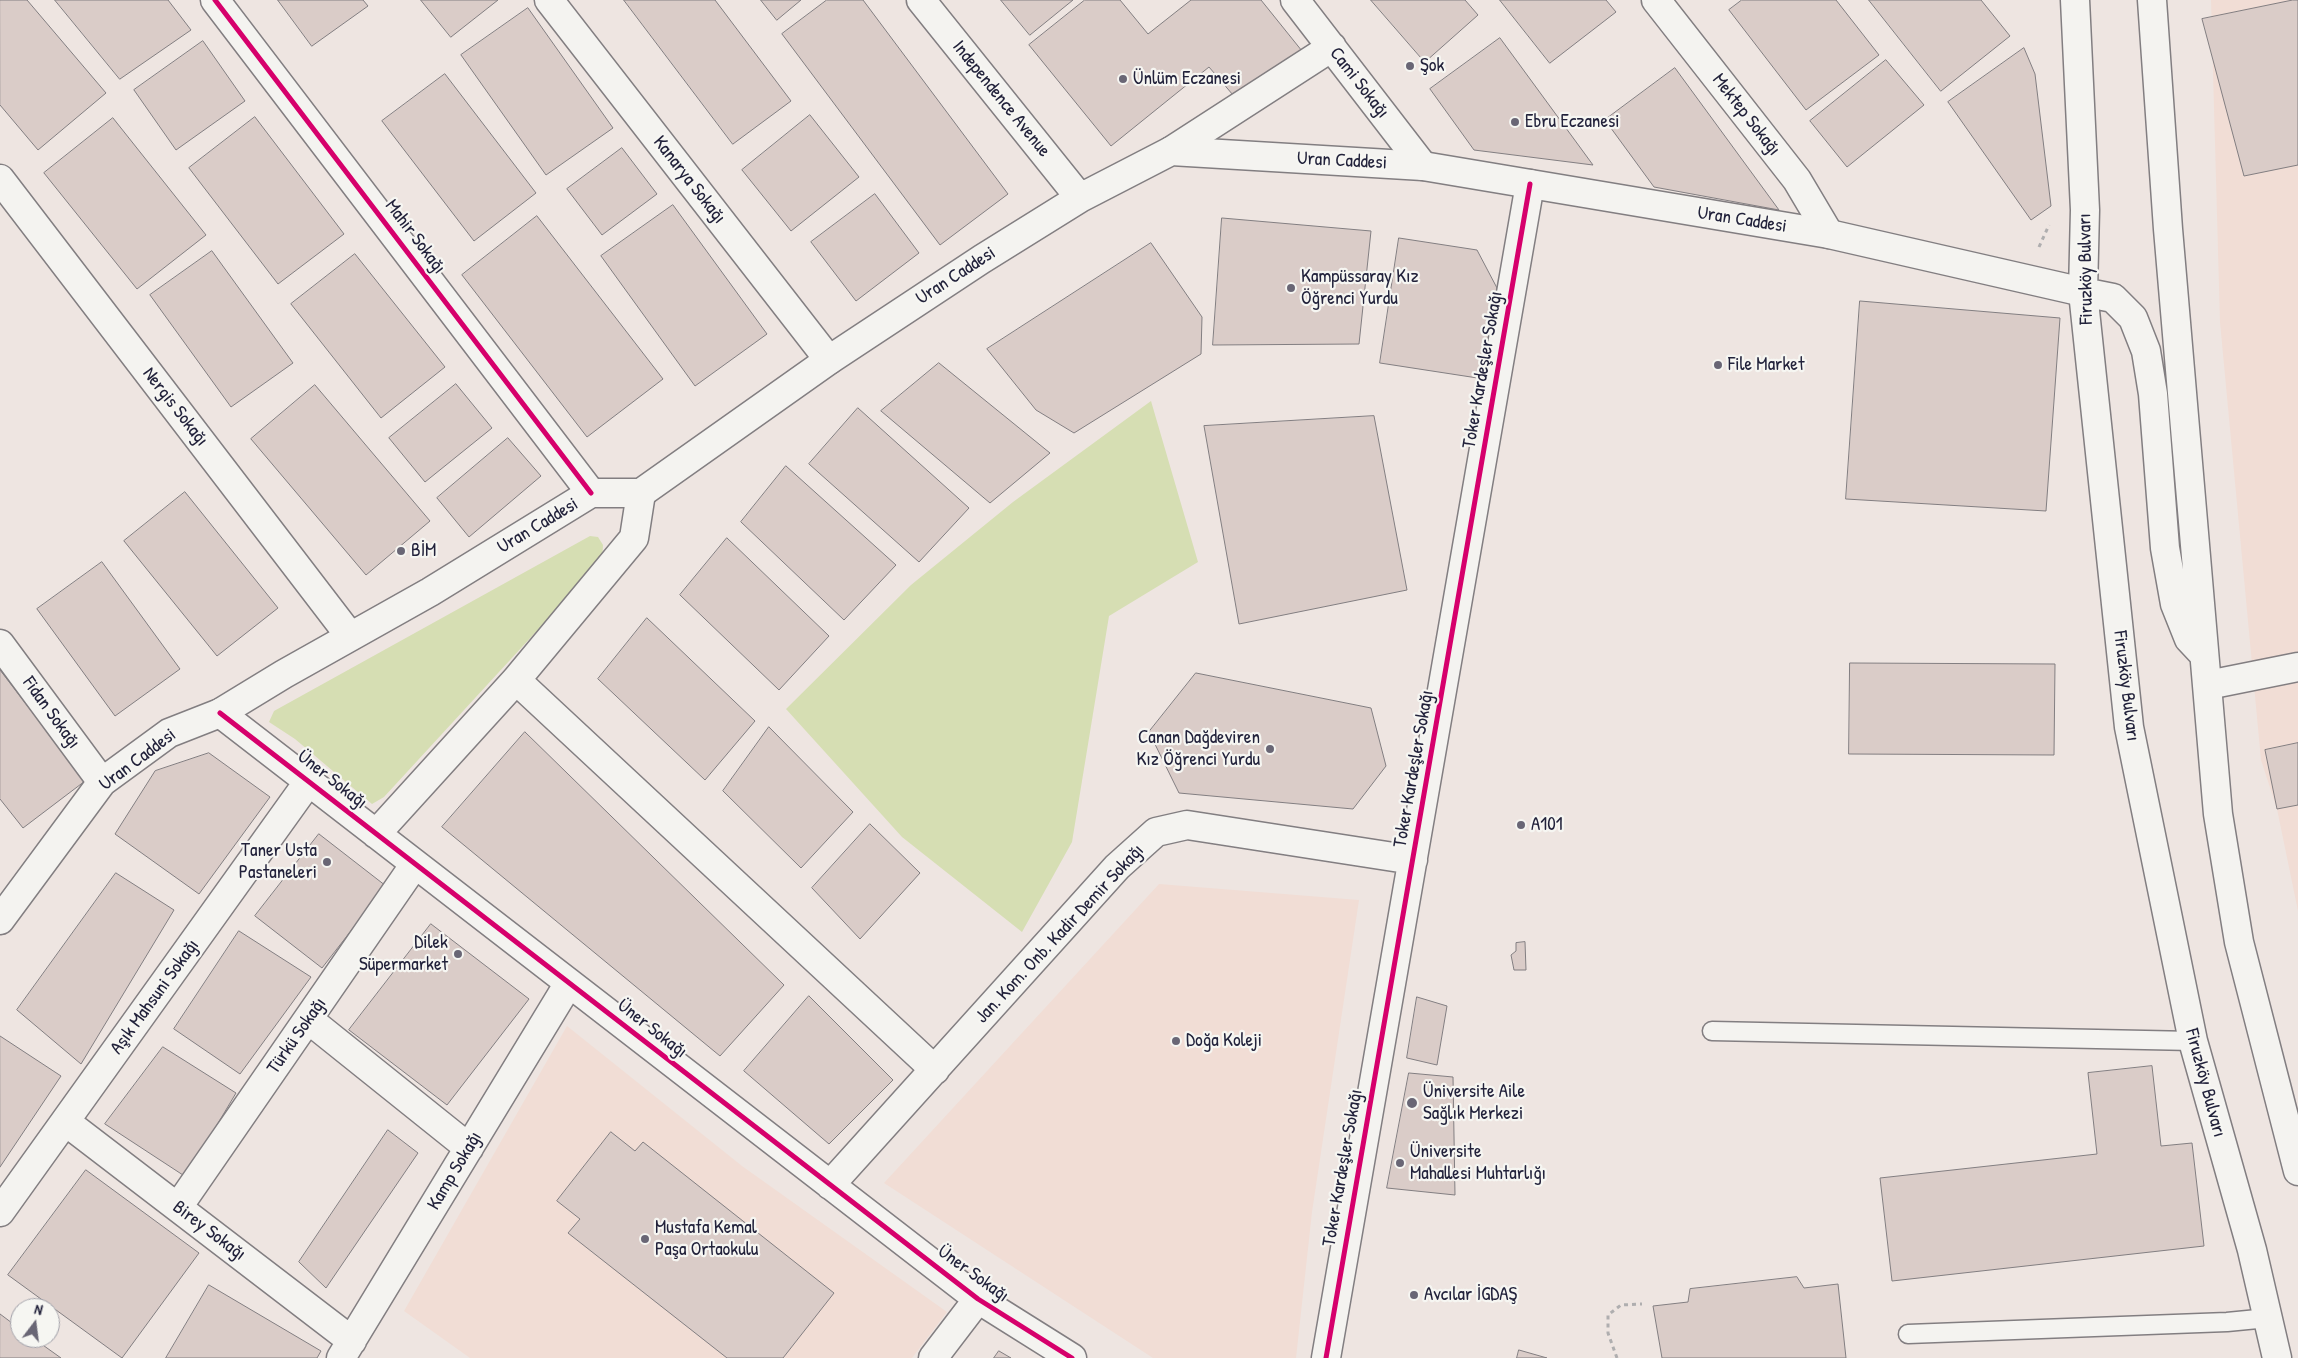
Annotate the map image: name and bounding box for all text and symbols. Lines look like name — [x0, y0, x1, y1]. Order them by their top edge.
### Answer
street label: Independence Avenue — [947, 36, 1055, 162]
street label: Cami Sokağı — [1324, 43, 1394, 123]
place label: Şok — [1420, 55, 1444, 77]
marker: Şok — [1404, 60, 1416, 72]
place label: Ünlüm Eczanesi — [1133, 68, 1241, 90]
street label: Mektep Sokağı — [1707, 69, 1785, 161]
marker: Ünlüm Eczanesi — [1117, 73, 1129, 85]
place label: Ebru Eczanesi — [1525, 111, 1620, 133]
marker: Ebru Eczanesi — [1509, 116, 1521, 128]
street label: Kanarya Sokağı — [648, 132, 730, 228]
street label: Uran Caddesi — [1296, 147, 1388, 175]
street label: Mahir Sokağı — [380, 195, 450, 279]
street label: Uran Caddesi — [1696, 202, 1788, 238]
street label: Firuzköy Bulvarı — [2074, 213, 2098, 325]
street label: Uran Caddesi — [912, 242, 1000, 310]
place label: Kampüssaray Kız Öğrenci Yurdu — [1301, 266, 1419, 310]
marker: Kampüssaray Kız Öğrenci Yurdu — [1285, 282, 1297, 294]
street label: Toker Kardeşler Sokağı — [1458, 290, 1508, 450]
place label: File Market — [1728, 354, 1804, 376]
marker: File Market — [1712, 359, 1724, 371]
street label: Nergis Sokağı — [137, 363, 213, 451]
street label: Uran Caddesi — [494, 493, 582, 559]
place label: BİM — [411, 540, 436, 562]
marker: BİM — [395, 545, 407, 557]
street label: Firuzköy Bulvarı — [2108, 629, 2144, 743]
street label: Fidan Sokağı — [17, 672, 85, 754]
street label: Toker Kardeşler Sokağı — [1389, 689, 1439, 849]
street label: Uran Caddesi — [95, 724, 181, 796]
place label: Canan Dağdeviren Kız Öğrenci Yurdu — [1137, 727, 1260, 771]
marker: Canan Dağdeviren Kız Öğrenci Yurdu — [1264, 743, 1276, 755]
street label: Üner Sokağı — [292, 746, 372, 814]
place label: A101 — [1531, 814, 1563, 836]
marker: A101 — [1515, 819, 1527, 831]
place label: Taner Usta Pastaneleri — [239, 840, 317, 884]
street label: Jan. Kom. Onb. Kadir Demir Sokağı — [971, 840, 1149, 1028]
marker: Taner Usta Pastaneleri — [321, 856, 333, 868]
place label: Dilek Süpermarket — [359, 932, 448, 976]
street label: Aşık Mahsuni Sokağı — [106, 935, 204, 1059]
marker: Dilek Süpermarket — [452, 948, 464, 960]
street label: Türkü Sokağı — [262, 993, 332, 1079]
street label: Üner Sokağı — [612, 995, 692, 1063]
street label: Firuzköy Bulvarı — [2180, 1026, 2230, 1140]
place label: Doğa Koleji — [1186, 1030, 1262, 1052]
marker: Doğa Koleji — [1170, 1035, 1182, 1047]
place label: Üniversite Aile Sağlık Merkezi — [1423, 1081, 1525, 1125]
street label: Toker Kardeşler Sokağı — [1318, 1088, 1368, 1248]
marker: Üniversite Aile Sağlık Merkezi — [1405, 1096, 1419, 1110]
street label: Kamp Sokağı — [423, 1128, 487, 1214]
place label: Üniversite Mahallesi Muhtarlığı — [1410, 1141, 1546, 1185]
marker: Üniversite Mahallesi Muhtarlığı — [1394, 1157, 1406, 1169]
street label: Birey Sokağı — [168, 1196, 250, 1266]
place label: Mustafa Kemal Paşa Ortaokulu — [655, 1217, 758, 1261]
marker: Mustafa Kemal Paşa Ortaokulu — [639, 1233, 651, 1245]
street label: Üner Sokağı — [933, 1240, 1013, 1308]
place label: Avcılar İGDAŞ — [1424, 1284, 1517, 1306]
marker: Avcılar İGDAŞ — [1408, 1289, 1420, 1301]
north arrow — [10, 1298, 60, 1348]
text: N — [33, 1299, 45, 1319]

